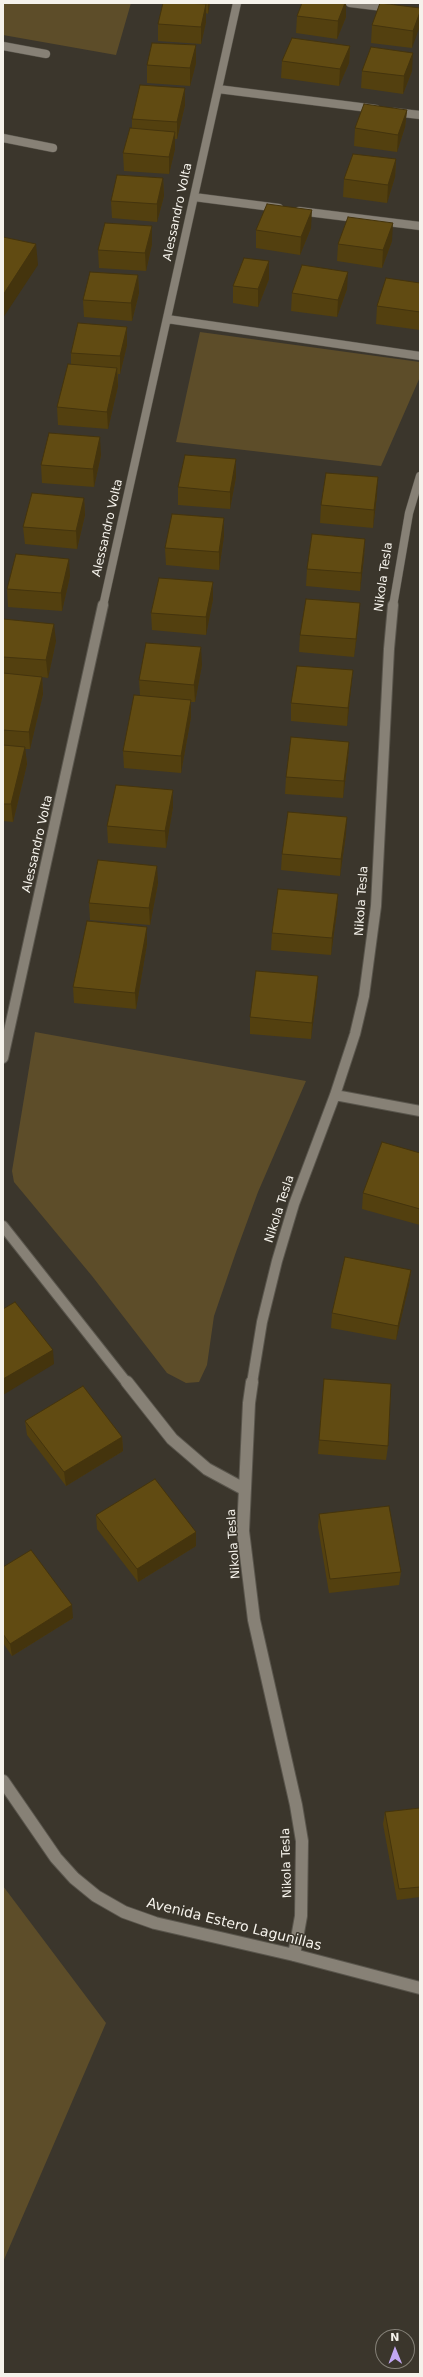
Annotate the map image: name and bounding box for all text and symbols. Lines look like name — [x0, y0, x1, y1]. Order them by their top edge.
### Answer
street label: Alessandro Volta — [161, 162, 195, 262]
street label: Alessandro Volta — [90, 478, 126, 578]
street label: Nikola Tesla — [372, 541, 396, 613]
street label: Alessandro Volta — [20, 794, 56, 894]
street label: Nikola Tesla — [352, 865, 372, 937]
street label: Nikola Tesla — [262, 1173, 298, 1245]
street label: Nikola Tesla — [224, 1508, 244, 1580]
street label: Nikola Tesla — [279, 1828, 295, 1898]
street label: Avenida Estero Lagunillas — [145, 1895, 323, 1955]
north arrow — [375, 2329, 415, 2369]
text: N — [390, 2331, 400, 2344]

